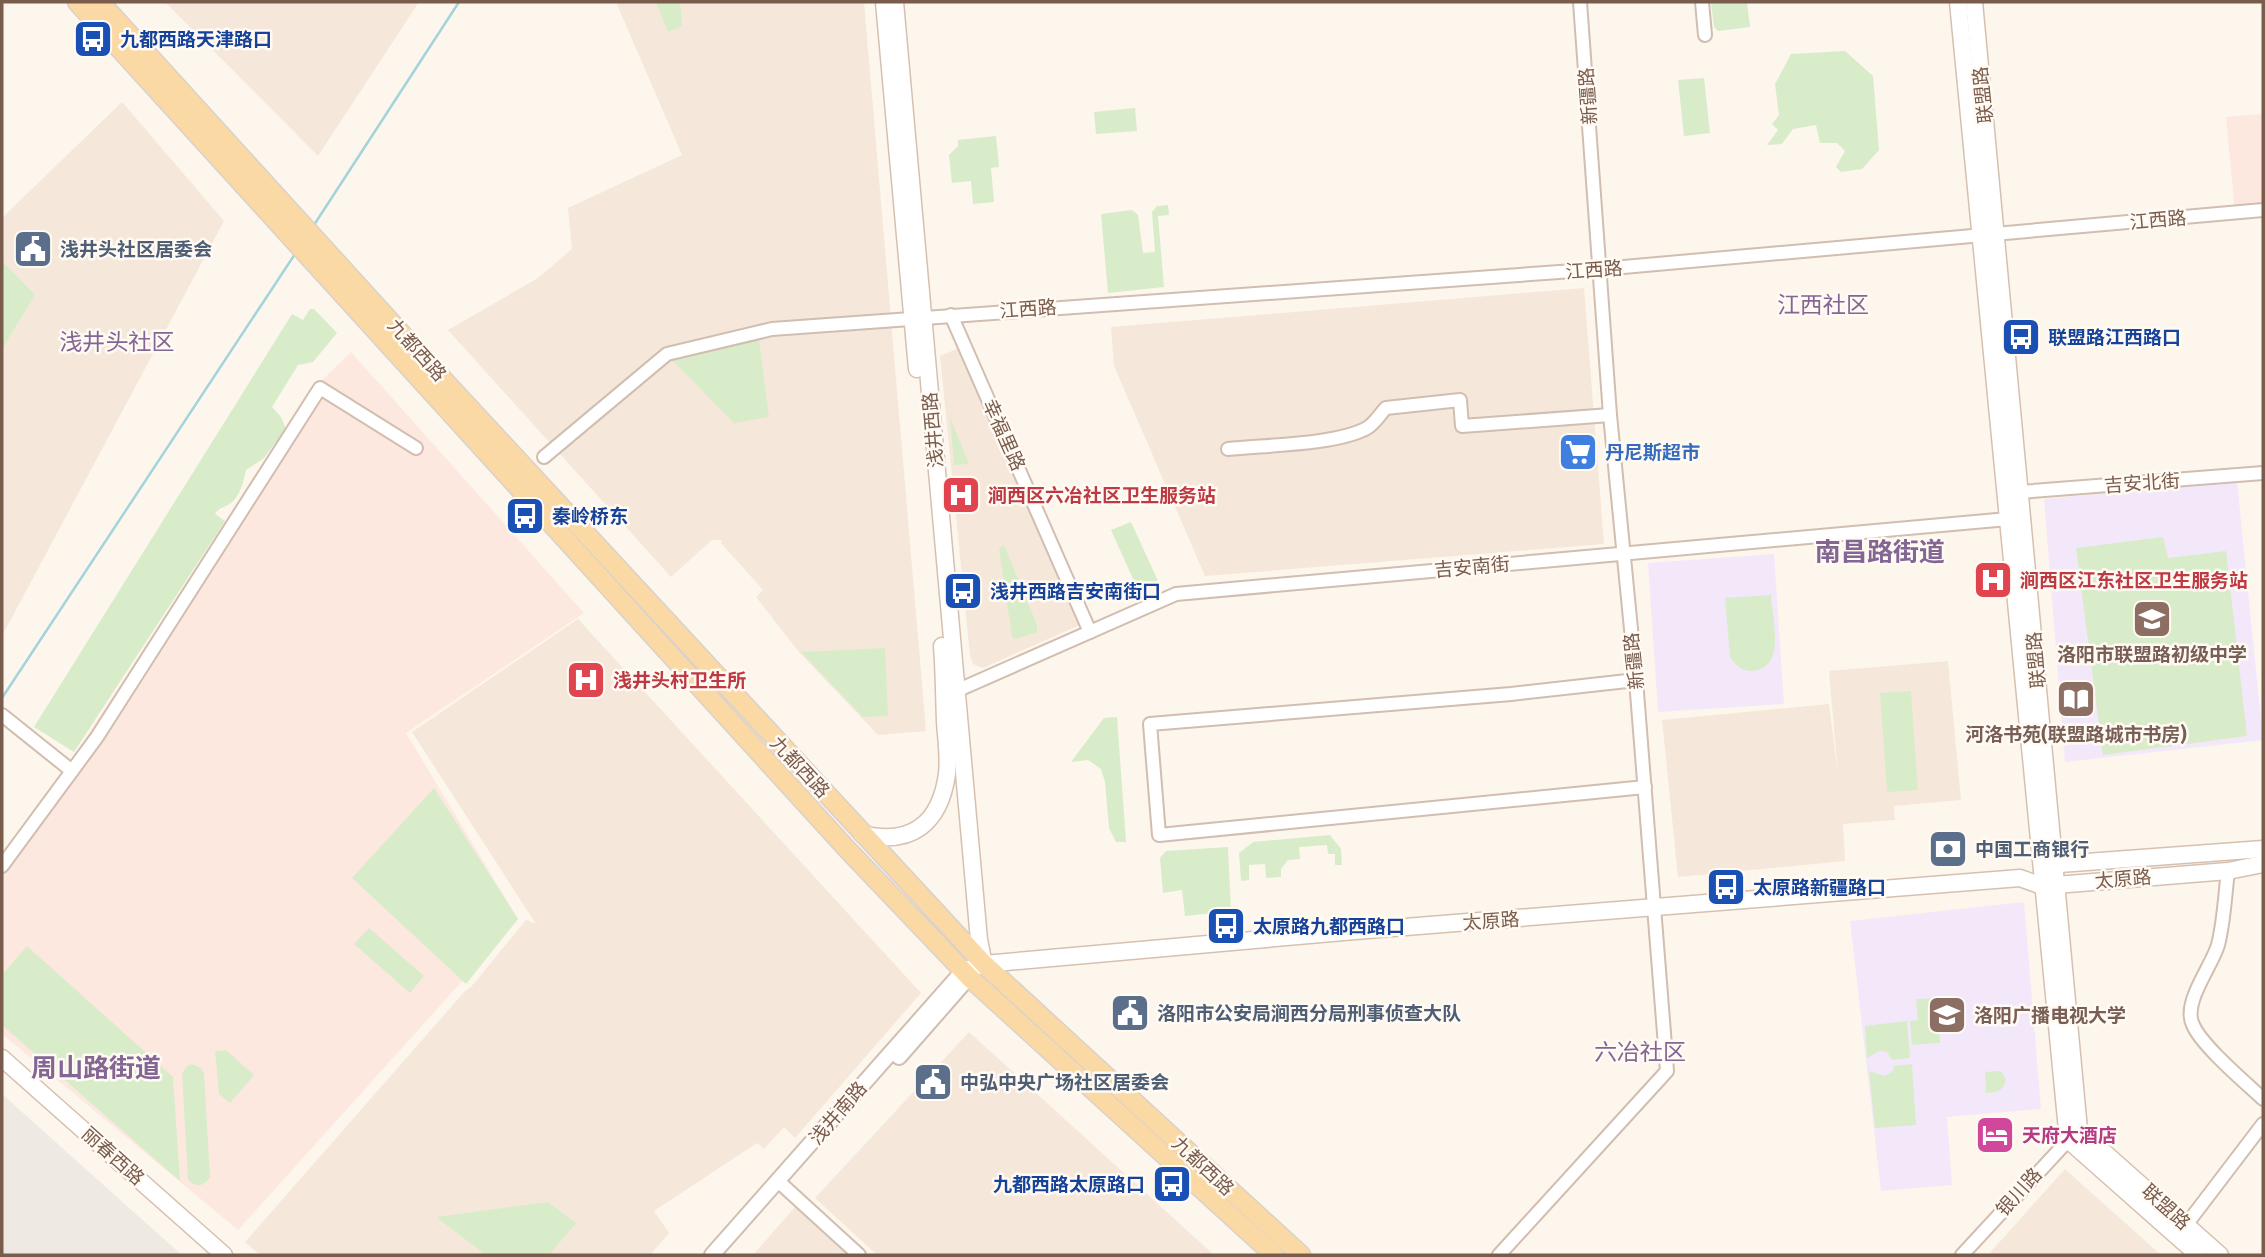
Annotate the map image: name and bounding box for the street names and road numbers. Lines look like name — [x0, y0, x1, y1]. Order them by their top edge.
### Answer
street label: 联盟路 — [1969, 65, 1997, 125]
street label: 新疆路 — [1575, 67, 1601, 125]
street label: 江西路 — [2129, 206, 2187, 234]
street label: 江西路 — [1565, 257, 1623, 283]
street label: 江西路 — [999, 296, 1057, 322]
street label: 九都西路 — [383, 314, 451, 386]
street label: 浅井西路 — [918, 391, 948, 469]
street label: 幸福里路 — [978, 396, 1030, 474]
street label: 吉安北街 — [2103, 469, 2181, 497]
street label: 吉安南街 — [1433, 552, 1511, 582]
street label: 新疆路 — [1620, 631, 1648, 691]
street label: 联盟路 — [2022, 631, 2050, 689]
street label: 九都西路 — [766, 731, 834, 803]
street label: 太原路 — [2094, 865, 2152, 893]
street label: 太原路 — [1462, 908, 1520, 934]
street label: 浅井南路 — [804, 1077, 872, 1149]
street label: 丽春西路 — [77, 1122, 149, 1190]
street label: 九都西路 — [1167, 1132, 1239, 1200]
street label: 银川路 — [1991, 1163, 2047, 1221]
street label: 联盟路 — [2137, 1179, 2195, 1235]

